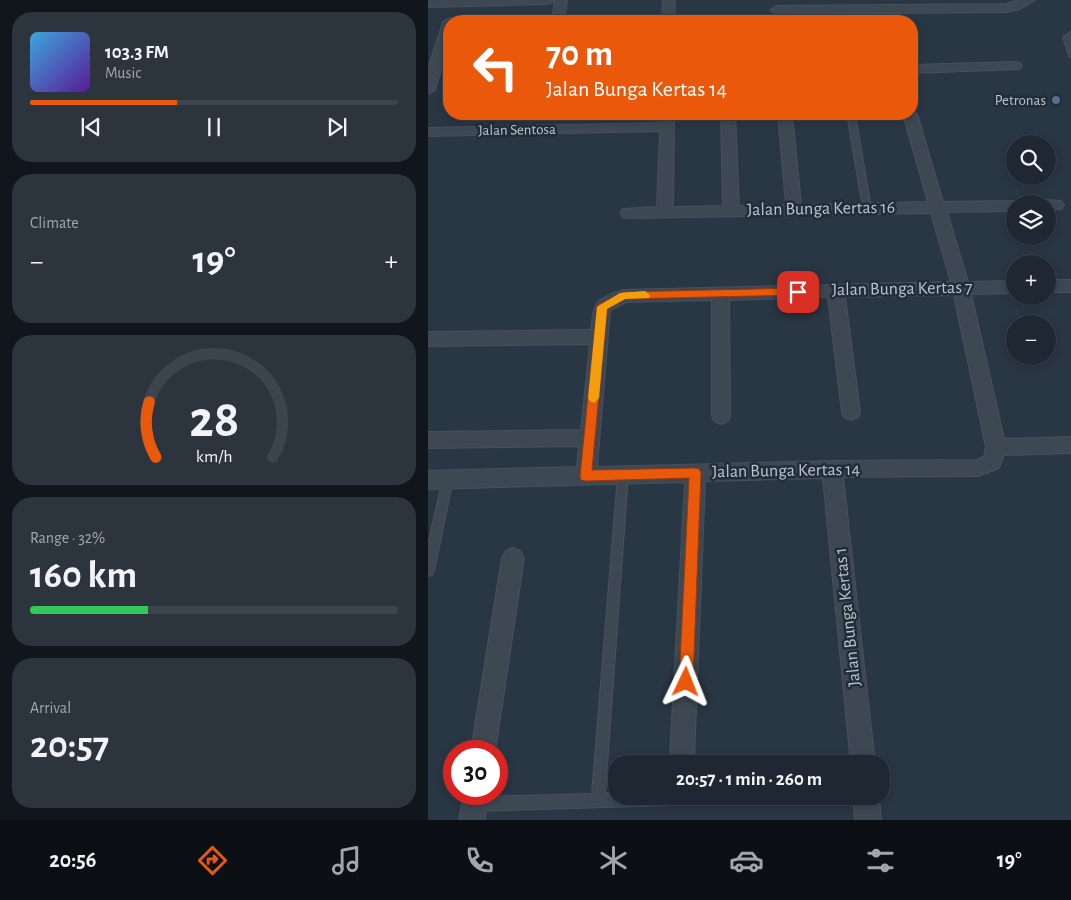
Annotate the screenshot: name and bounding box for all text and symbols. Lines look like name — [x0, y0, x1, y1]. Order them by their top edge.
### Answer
icon: left — [463, 35, 528, 100]
text: 70 m — [546, 37, 613, 72]
text: 103.3 FM — [105, 43, 169, 62]
text: Music — [105, 65, 141, 81]
text: Jalan Bunga Kertas 14 — [546, 78, 727, 100]
place label: Petronas — [995, 93, 1046, 108]
marker: Petronas — [1050, 94, 1062, 106]
icon: previous — [77, 113, 105, 141]
icon: pause — [200, 113, 228, 141]
icon: next — [323, 113, 351, 141]
street label: Jalan Sentosa — [478, 122, 556, 138]
map controls — [1006, 135, 1056, 365]
button: search — [1006, 135, 1056, 185]
button: layers — [1006, 195, 1056, 245]
street label: Jalan Bunga Kertas 16 — [747, 199, 895, 219]
text: Climate — [30, 215, 79, 231]
text: 19° — [192, 242, 236, 280]
text: − — [30, 248, 43, 276]
text: + — [385, 248, 398, 276]
button: + — [1006, 255, 1056, 305]
pin — [777, 271, 819, 313]
icon: arrive — [784, 278, 812, 306]
street label: Jalan Bunga Kertas 7 — [831, 279, 973, 299]
button: − — [1006, 315, 1056, 365]
text: 28 — [189, 394, 239, 446]
text: km/h — [196, 448, 232, 466]
street label: Jalan Bunga Kertas 14 — [712, 461, 861, 481]
text: Range · 32% — [30, 530, 105, 546]
street label: Jalan Bunga Kertas 1 — [832, 547, 864, 687]
text: 160 km — [30, 557, 137, 595]
position arrow — [659, 655, 711, 707]
text: Arrival — [30, 700, 71, 716]
text: 20:57 — [30, 727, 109, 765]
speed limit sign: 30 — [443, 740, 508, 805]
text: 20:57 · 1 min · 260 m — [676, 770, 822, 789]
icon: directions — [195, 843, 230, 878]
icon: music — [329, 843, 364, 878]
icon: phone — [462, 843, 497, 878]
icon: climate — [596, 843, 631, 878]
icon: car — [729, 843, 764, 878]
icon: filters — [863, 843, 898, 878]
text: 20:56 — [49, 849, 96, 871]
text: 19° — [997, 849, 1022, 871]

